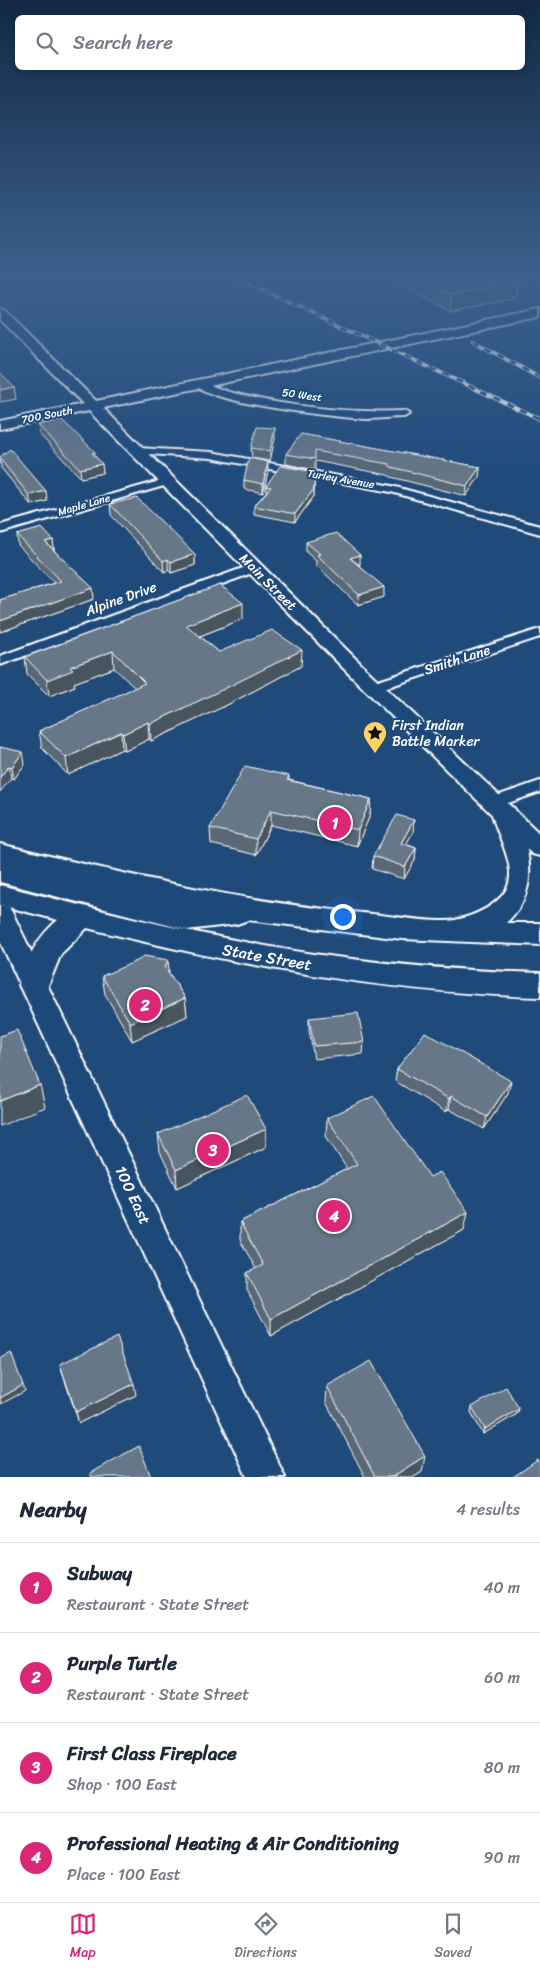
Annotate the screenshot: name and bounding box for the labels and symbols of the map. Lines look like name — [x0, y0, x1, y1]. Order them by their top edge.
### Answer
street label: 50 West — [281, 383, 324, 407]
street label: 700 South — [20, 401, 75, 429]
street label: Turley Avenue — [306, 464, 376, 494]
street label: Maple Lane — [55, 488, 113, 522]
street label: Main Street — [233, 547, 303, 617]
street label: Alpine Drive — [81, 575, 160, 624]
street label: Smith Lane — [421, 637, 494, 682]
place label: First Indian Battle Marker — [392, 713, 481, 754]
place icon: First Indian Battle Marker — [362, 720, 388, 754]
pin: 1 — [319, 804, 351, 842]
your location — [330, 904, 356, 930]
street label: State Street — [220, 935, 314, 979]
pin: 2 — [129, 986, 161, 1024]
pin: 3 — [197, 1131, 229, 1169]
street label: 100 East — [107, 1161, 159, 1229]
pin: 4 — [318, 1197, 350, 1235]

